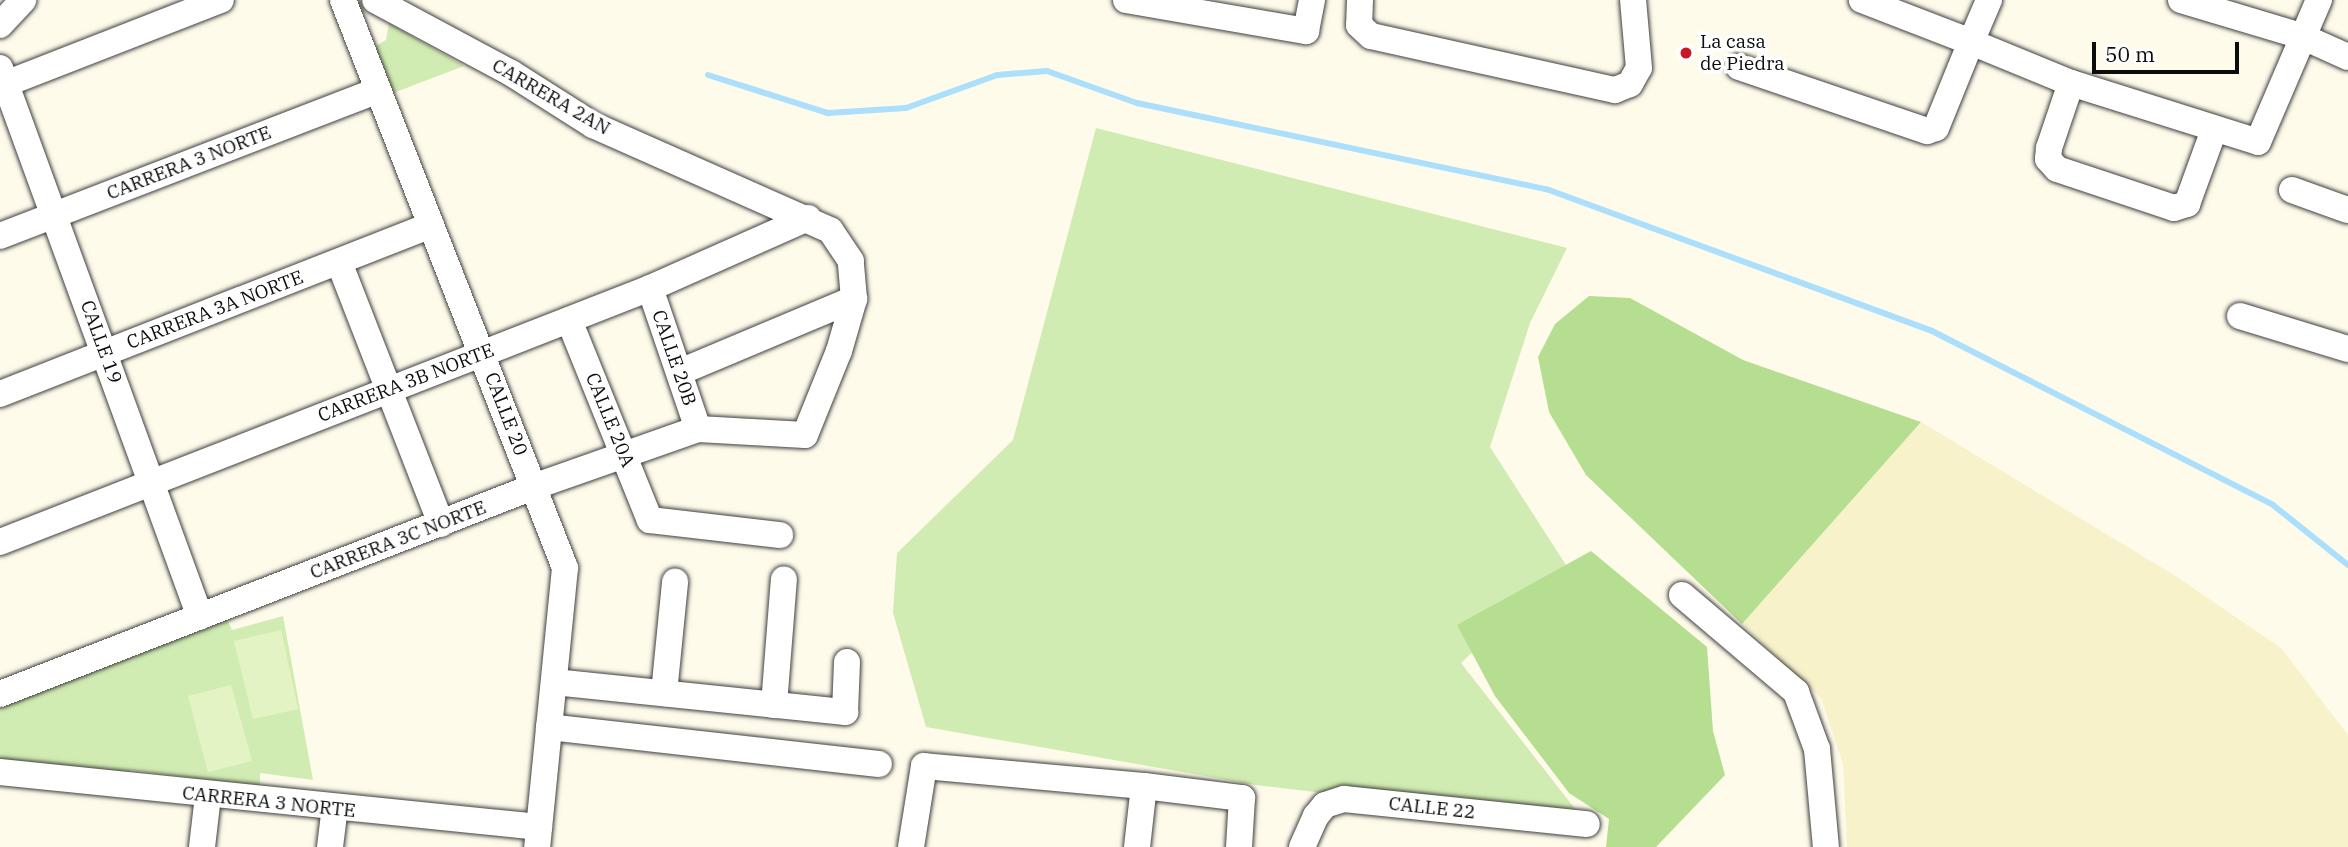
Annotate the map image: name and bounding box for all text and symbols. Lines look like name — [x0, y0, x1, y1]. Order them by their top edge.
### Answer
scale bar — [2096, 28, 2243, 72]
place label: La casa de Piedra — [1700, 31, 1785, 75]
text: 50 m — [2105, 40, 2155, 68]
marker: La casa de Piedra — [1678, 45, 1694, 61]
street label: CARRERA 2AN — [488, 54, 614, 140]
street label: CARRERA 3 NORTE — [104, 121, 274, 205]
street label: CARRERA 3A NORTE — [123, 266, 307, 354]
street label: CALLE 19 — [75, 297, 127, 387]
street label: CALLE 20B — [647, 307, 701, 409]
street label: CARRERA 3B NORTE — [315, 339, 497, 427]
street label: CALLE 20 — [480, 369, 532, 459]
street label: CALLE 20A — [581, 369, 639, 471]
street label: CARRERA 3C NORTE — [307, 496, 489, 584]
street label: CARRERA 3 NORTE — [181, 782, 357, 822]
street label: CALLE 22 — [1388, 792, 1476, 824]

